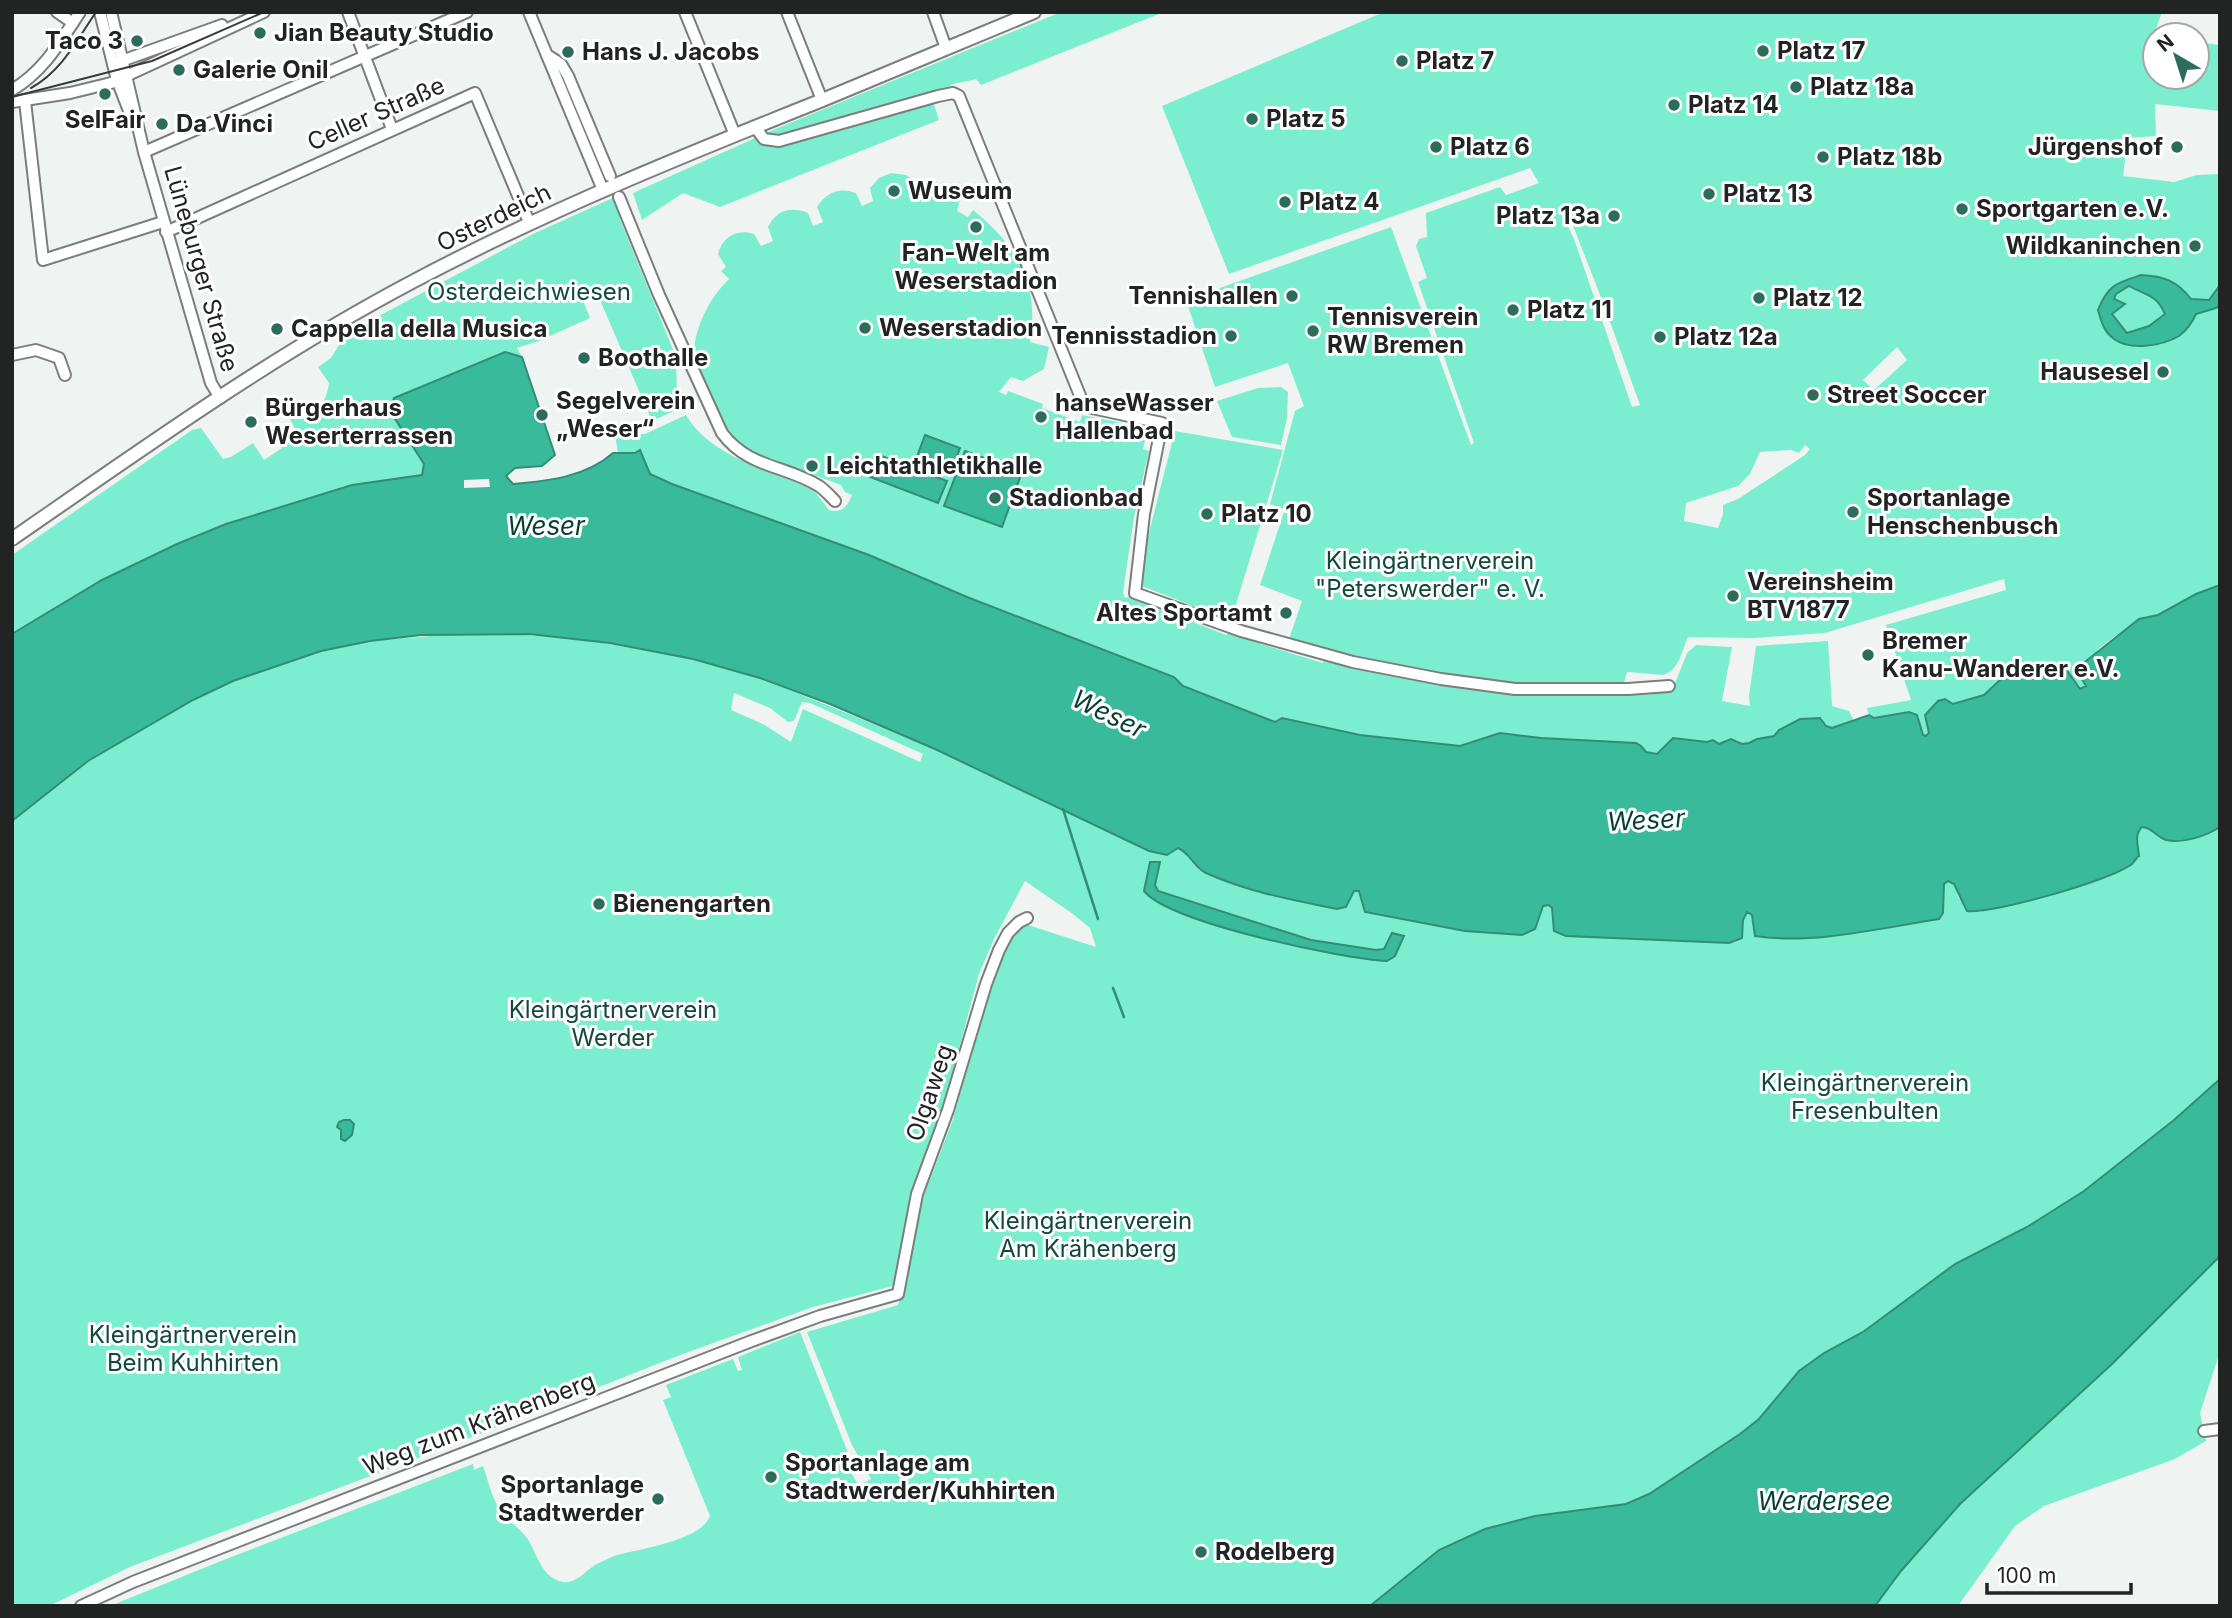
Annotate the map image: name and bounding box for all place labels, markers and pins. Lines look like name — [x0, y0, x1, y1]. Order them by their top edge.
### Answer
place label: Jian Beauty Studio — [274, 18, 494, 47]
marker: Jian Beauty Studio — [252, 25, 268, 41]
place label: Taco 3 — [45, 26, 123, 55]
marker: Taco 3 — [129, 33, 145, 49]
place label: Platz 17 — [1777, 36, 1866, 65]
place label: Hans J. Jacobs — [582, 37, 759, 66]
marker: Platz 17 — [1755, 43, 1771, 59]
marker: Hans J. Jacobs — [560, 44, 576, 60]
place label: Platz 7 — [1416, 46, 1494, 75]
marker: Platz 7 — [1394, 53, 1410, 69]
place label: Galerie Onil — [193, 55, 329, 84]
marker: Galerie Onil — [171, 62, 187, 78]
place label: Platz 18a — [1810, 72, 1914, 101]
marker: Platz 18a — [1788, 79, 1804, 95]
marker: SelFair — [97, 86, 113, 102]
place label: Platz 14 — [1688, 90, 1779, 119]
marker: Platz 14 — [1666, 97, 1682, 113]
place label: Platz 5 — [1266, 104, 1346, 133]
place label: SelFair — [65, 105, 145, 134]
place label: Da Vinci — [176, 109, 273, 138]
marker: Platz 5 — [1244, 111, 1260, 127]
marker: Da Vinci — [154, 116, 170, 132]
place label: Platz 6 — [1450, 132, 1530, 161]
place label: Jürgenshof — [2028, 132, 2163, 161]
marker: Platz 6 — [1428, 139, 1444, 155]
marker: Jürgenshof — [2169, 139, 2185, 155]
place label: Platz 18b — [1837, 142, 1942, 171]
marker: Platz 18b — [1815, 149, 1831, 165]
place label: Wuseum — [908, 176, 1012, 205]
place label: Platz 13 — [1723, 179, 1813, 208]
marker: Wuseum — [886, 183, 902, 199]
marker: Platz 13 — [1701, 186, 1717, 202]
place label: Platz 4 — [1299, 187, 1379, 216]
marker: Platz 4 — [1277, 194, 1293, 210]
place label: Sportgarten e.V. — [1976, 194, 2169, 223]
place label: Platz 13a — [1496, 201, 1600, 230]
marker: Sportgarten e.V. — [1954, 201, 1970, 217]
marker: Platz 13a — [1606, 208, 1622, 224]
marker: Fan-Welt am Weserstadion — [968, 219, 984, 235]
place label: Wildkaninchen — [2005, 231, 2181, 260]
place label: Fan-Welt am Weserstadion — [894, 238, 1058, 295]
marker: Wildkaninchen — [2187, 238, 2203, 254]
place label: Tennishallen — [1129, 281, 1278, 310]
place label: Platz 12 — [1773, 283, 1863, 312]
marker: Tennishallen — [1284, 288, 1300, 304]
marker: Platz 12 — [1751, 290, 1767, 306]
place label: Platz 11 — [1527, 295, 1612, 324]
place label: Tennisverein RW Bremen — [1327, 302, 1478, 359]
marker: Platz 11 — [1505, 302, 1521, 318]
place label: Weserstadion — [879, 313, 1042, 342]
place label: Cappella della Musica — [291, 314, 547, 343]
marker: Weserstadion — [857, 320, 873, 336]
marker: Cappella della Musica — [269, 321, 285, 337]
place label: Tennisstadion — [1051, 321, 1217, 350]
place label: Platz 12a — [1674, 322, 1778, 351]
marker: Tennisverein RW Bremen — [1305, 323, 1321, 339]
marker: Tennisstadion — [1223, 328, 1239, 344]
marker: Platz 12a — [1652, 329, 1668, 345]
place label: Boothalle — [598, 343, 708, 372]
marker: Boothalle — [576, 350, 592, 366]
place label: Hausesel — [2040, 357, 2149, 386]
marker: Hausesel — [2155, 364, 2171, 380]
place label: Street Soccer — [1827, 380, 1987, 409]
place label: Segelverein „Weser“ — [556, 386, 695, 443]
marker: Street Soccer — [1805, 387, 1821, 403]
place label: hanseWasser Hallenbad — [1055, 388, 1214, 445]
place label: Bürgerhaus Weserterrassen — [265, 393, 453, 450]
marker: Segelverein „Weser“ — [534, 407, 550, 423]
marker: hanseWasser Hallenbad — [1033, 409, 1049, 425]
marker: Bürgerhaus Weserterrassen — [243, 414, 259, 430]
place label: Leichtathletikhalle — [826, 451, 1042, 480]
marker: Leichtathletikhalle — [804, 458, 820, 474]
place label: Stadionbad — [1009, 483, 1143, 512]
place label: Sportanlage Henschenbusch — [1867, 483, 2058, 540]
marker: Stadionbad — [987, 490, 1003, 506]
place label: Platz 10 — [1221, 499, 1312, 528]
marker: Sportanlage Henschenbusch — [1845, 504, 1861, 520]
marker: Platz 10 — [1199, 506, 1215, 522]
place label: Vereinsheim BTV1877 — [1747, 567, 1894, 624]
marker: Vereinsheim BTV1877 — [1725, 588, 1741, 604]
place label: Altes Sportamt — [1096, 598, 1272, 627]
marker: Altes Sportamt — [1278, 605, 1294, 621]
place label: Bremer Kanu-Wanderer e.V. — [1882, 626, 2120, 683]
marker: Bremer Kanu-Wanderer e.V. — [1860, 647, 1876, 663]
place label: Bienengarten — [613, 889, 771, 918]
marker: Bienengarten — [591, 896, 607, 912]
place label: Sportanlage am Stadtwerder/Kuhhirten — [785, 1448, 1055, 1505]
marker: Sportanlage am Stadtwerder/Kuhhirten — [763, 1469, 779, 1485]
place label: Sportanlage Stadtwerder — [498, 1470, 644, 1527]
marker: Sportanlage Stadtwerder — [650, 1491, 666, 1507]
place label: Rodelberg — [1215, 1537, 1335, 1566]
marker: Rodelberg — [1193, 1544, 1209, 1560]

